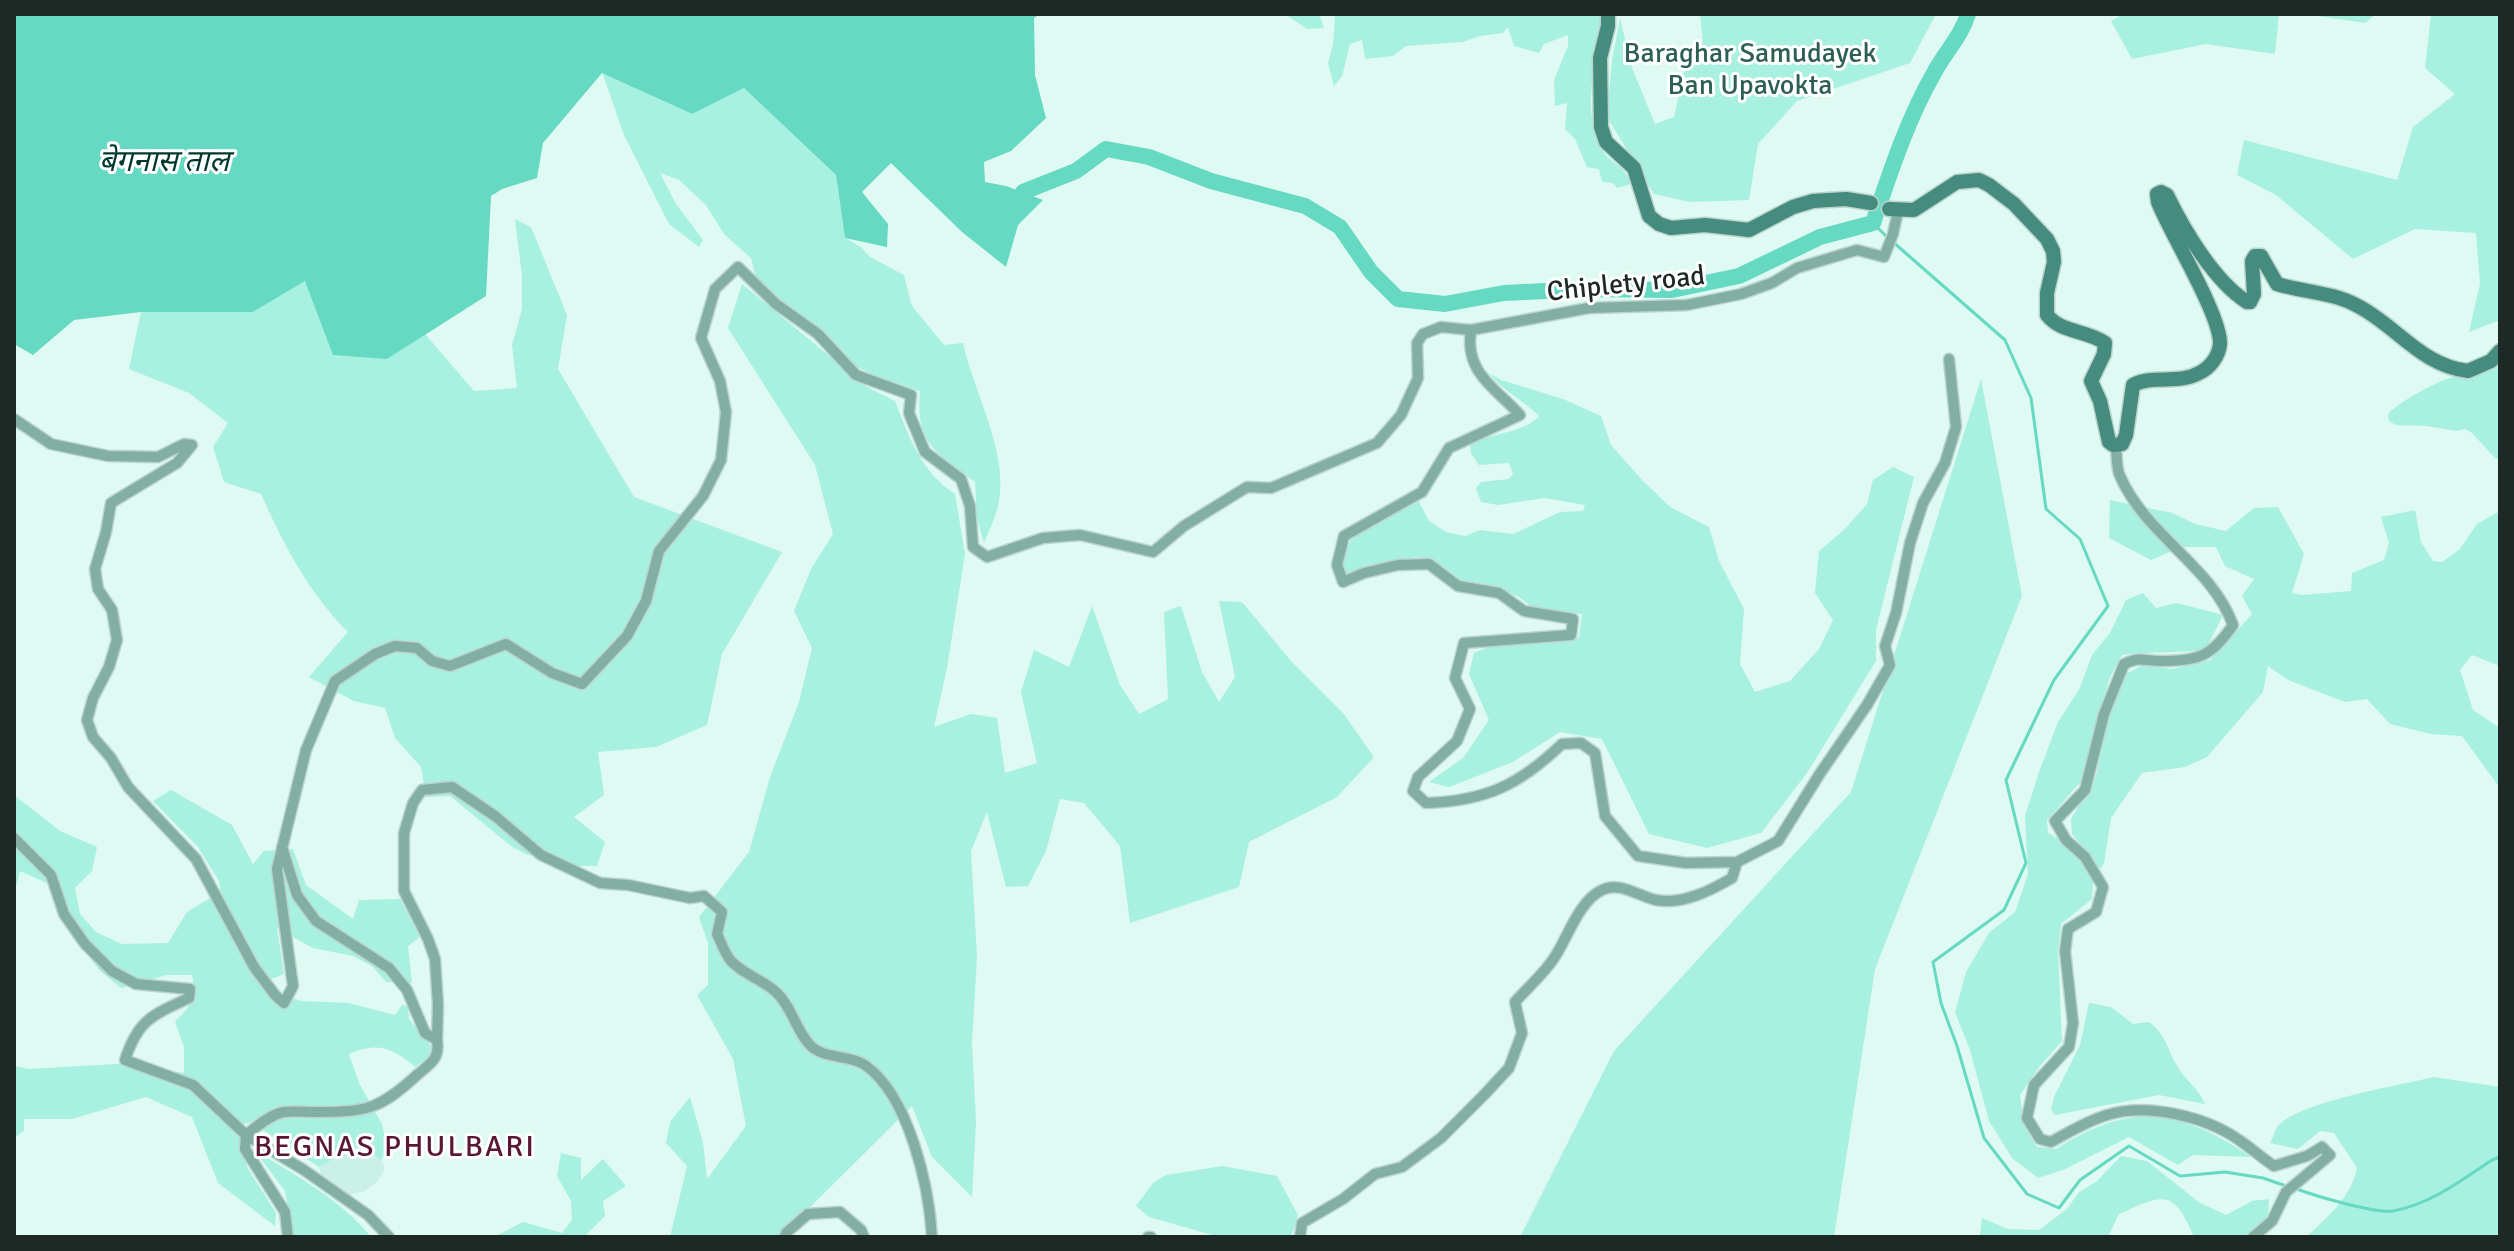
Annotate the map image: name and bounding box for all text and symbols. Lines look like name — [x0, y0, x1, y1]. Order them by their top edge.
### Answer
park label: Baraghar Samudayek Ban Upavokta — [1624, 38, 1876, 104]
water label: बेगनास ताल — [99, 145, 229, 181]
street label: Chiplety road — [1545, 260, 1707, 310]
district label: BEGNAS PHULBARI — [254, 1130, 536, 1166]

